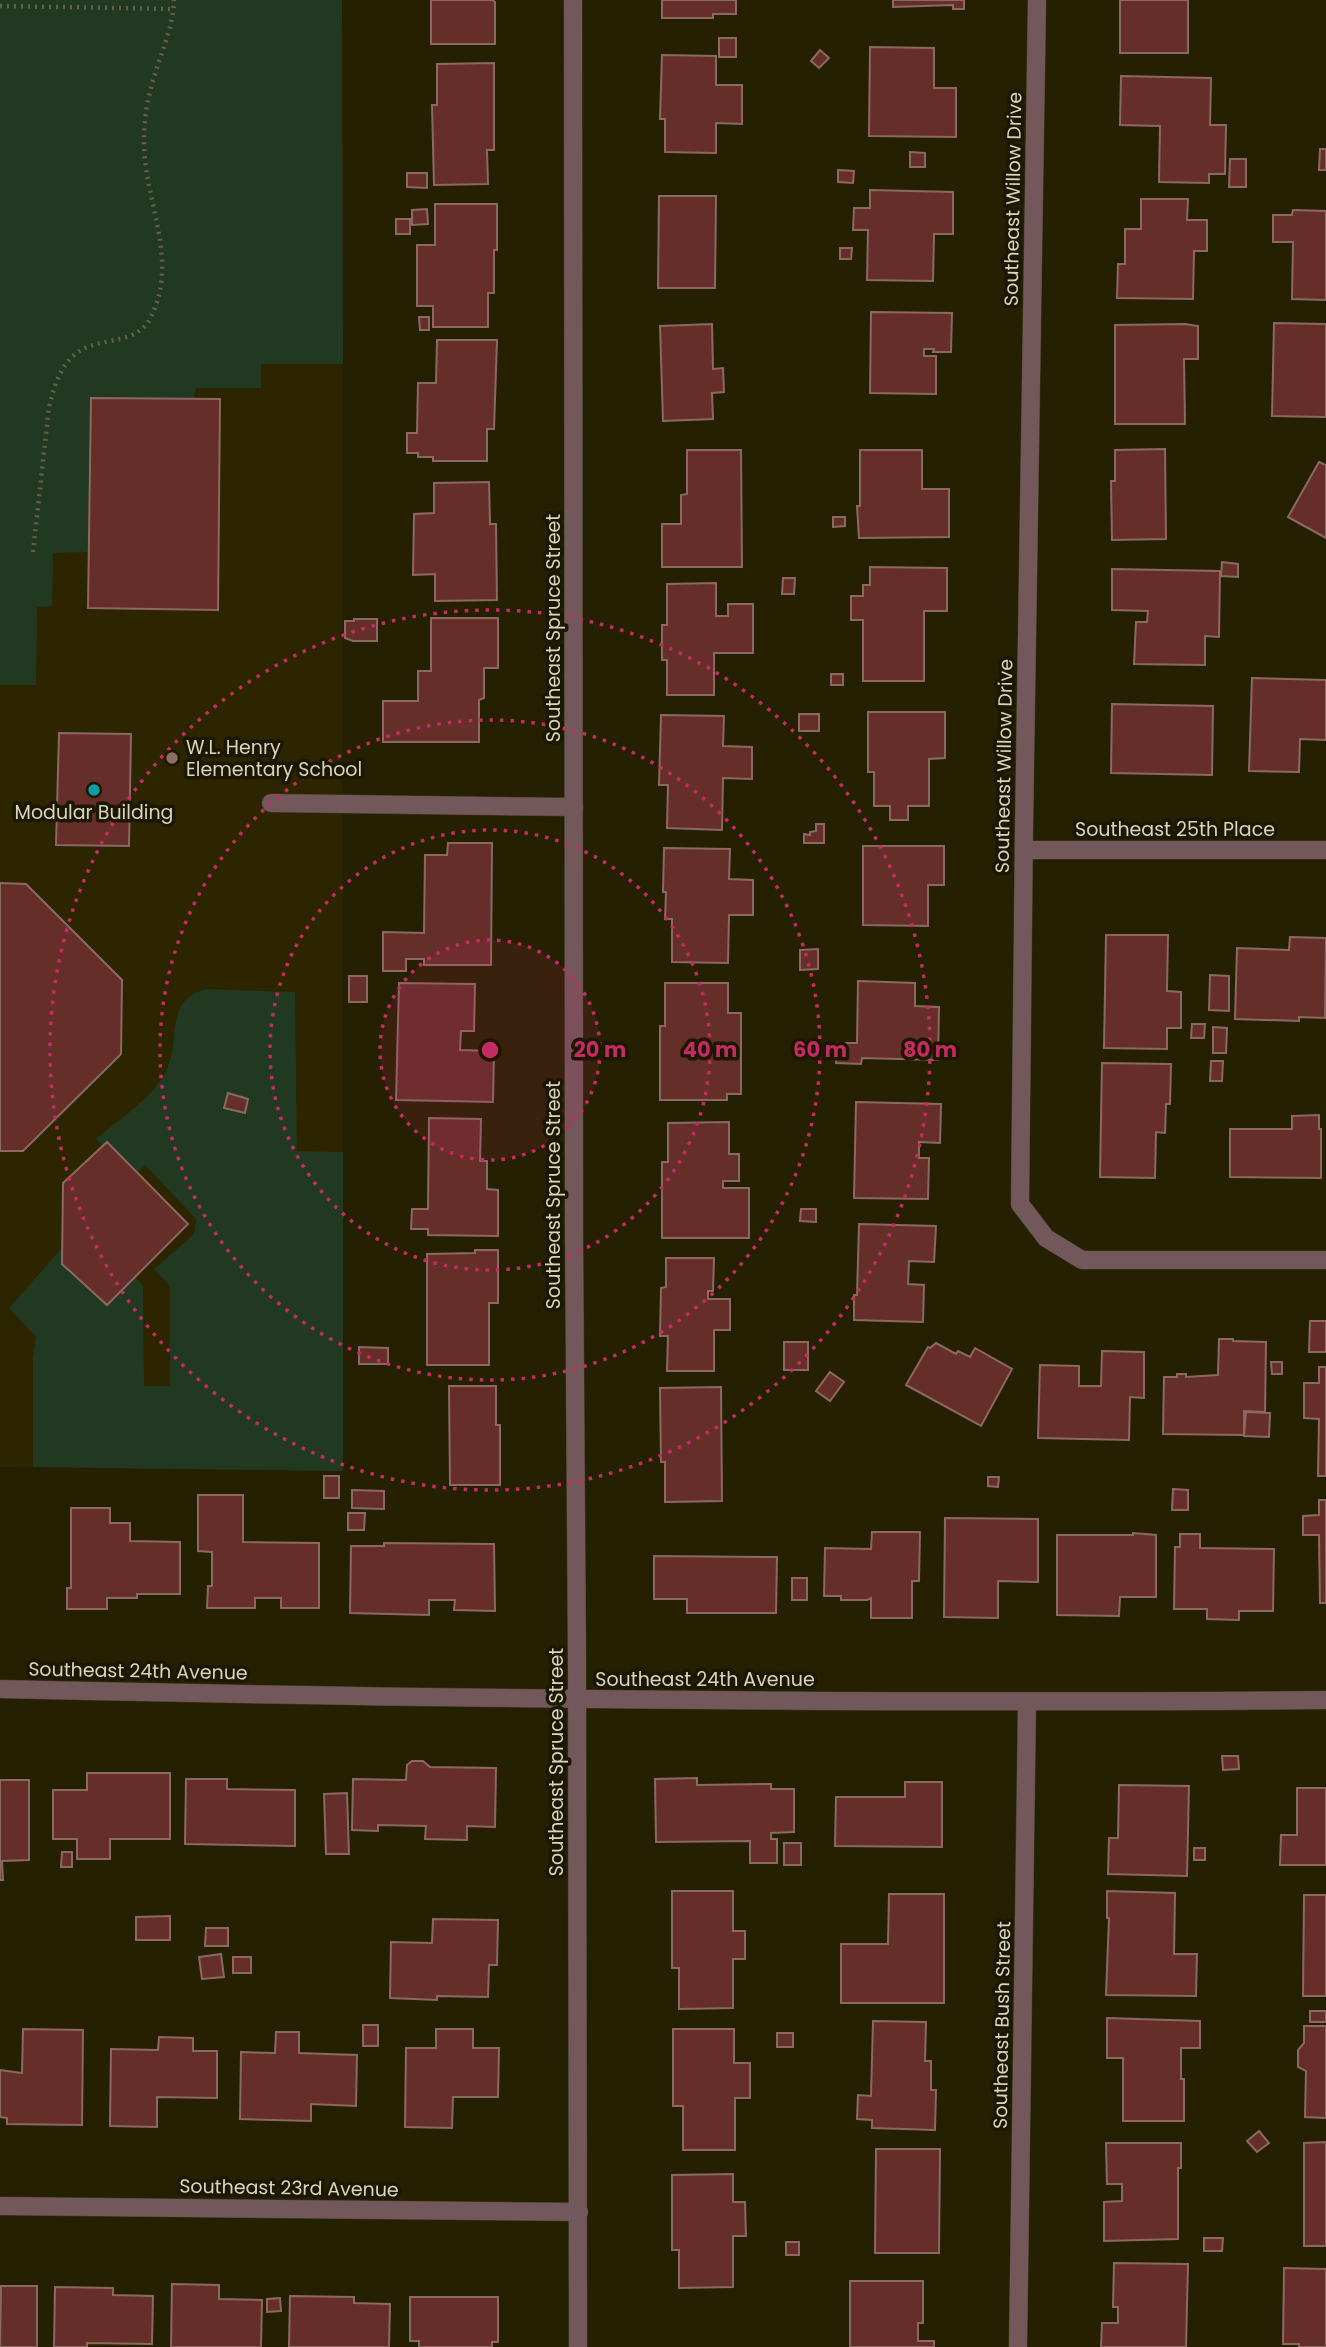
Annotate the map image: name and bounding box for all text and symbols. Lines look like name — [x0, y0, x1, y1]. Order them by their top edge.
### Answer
street label: Southeast Willow Drive — [998, 92, 1028, 306]
street label: Southeast Spruce Street — [540, 514, 567, 742]
street label: Southeast Willow Drive — [989, 659, 1019, 873]
place label: W.L. Henry Elementary School — [186, 734, 362, 783]
marker: W.L. Henry Elementary School — [164, 750, 180, 766]
marker: Modular Building — [86, 782, 102, 798]
place label: Modular Building — [15, 799, 173, 826]
street label: Southeast 25th Place — [1075, 816, 1275, 843]
text: 20 m — [574, 1035, 626, 1064]
text: 40 m — [683, 1035, 737, 1064]
text: 60 m — [793, 1035, 847, 1064]
text: 80 m — [903, 1035, 957, 1064]
centre of rings — [478, 1038, 502, 1062]
street label: Southeast Spruce Street — [540, 1081, 567, 1309]
street label: Southeast Spruce Street — [543, 1648, 570, 1876]
street label: Southeast 24th Avenue — [28, 1656, 248, 1686]
street label: Southeast 24th Avenue — [595, 1666, 815, 1693]
street label: Southeast Bush Street — [987, 1921, 1017, 2129]
street label: Southeast 23rd Avenue — [179, 2173, 399, 2203]

